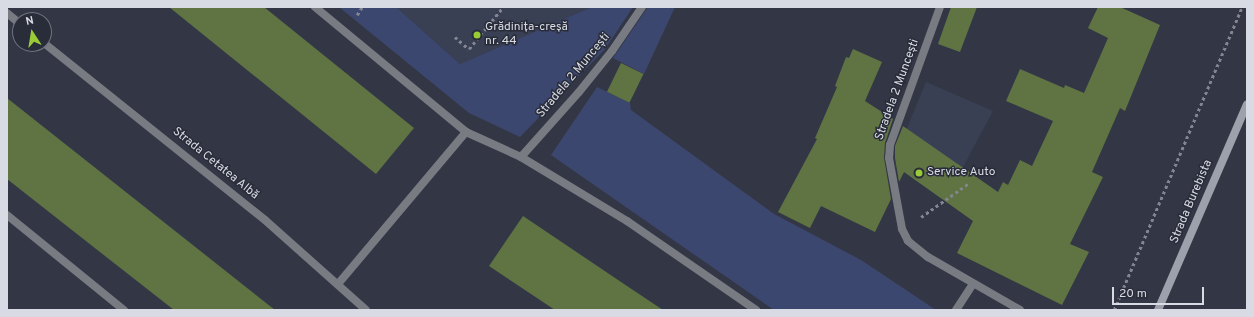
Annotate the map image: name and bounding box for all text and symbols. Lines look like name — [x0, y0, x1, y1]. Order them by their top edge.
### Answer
north arrow — [12, 12, 52, 52]
text: N — [24, 14, 35, 29]
place label: Grădinița-creșă nr. 44 — [485, 21, 568, 49]
marker: Grădinița-creșă nr. 44 — [472, 30, 482, 40]
street label: Stradela 2 Muncești — [534, 31, 614, 121]
street label: Stradela 2 Muncești — [873, 38, 923, 142]
street label: Strada Cetatea Albă — [169, 125, 261, 203]
street label: Strada Burebista — [1168, 158, 1216, 246]
place label: Service Auto — [927, 166, 996, 180]
marker: Service Auto — [914, 168, 924, 178]
scale bar — [1114, 279, 1206, 305]
text: 20 m — [1119, 286, 1147, 302]

